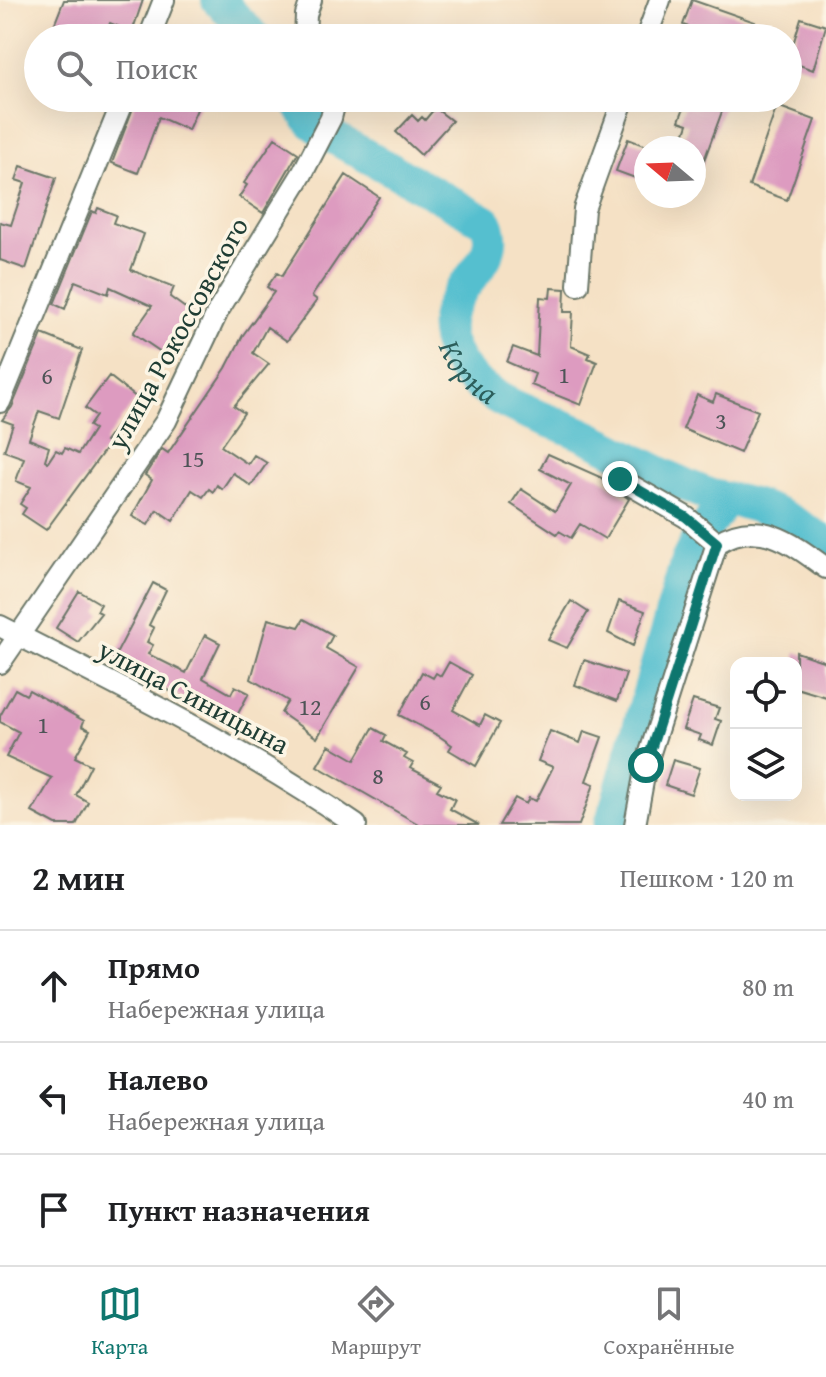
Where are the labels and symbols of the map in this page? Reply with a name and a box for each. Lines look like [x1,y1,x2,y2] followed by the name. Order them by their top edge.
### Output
[634,136,706,208] north arrow
[95,209,258,458] street label: улица Рокоссовского
[428,333,507,415] water label: Корна
[558,357,570,392] house number: 1
[41,358,53,393] house number: 6
[715,403,727,438] house number: 3
[181,441,205,476] house number: 15
[602,461,638,497] route end
[90,628,298,764] street label: улица Синицына
[419,684,431,719] house number: 6
[298,689,322,724] house number: 12
[37,707,49,742] house number: 1
[628,747,664,783] route start
[372,758,384,793] house number: 8

